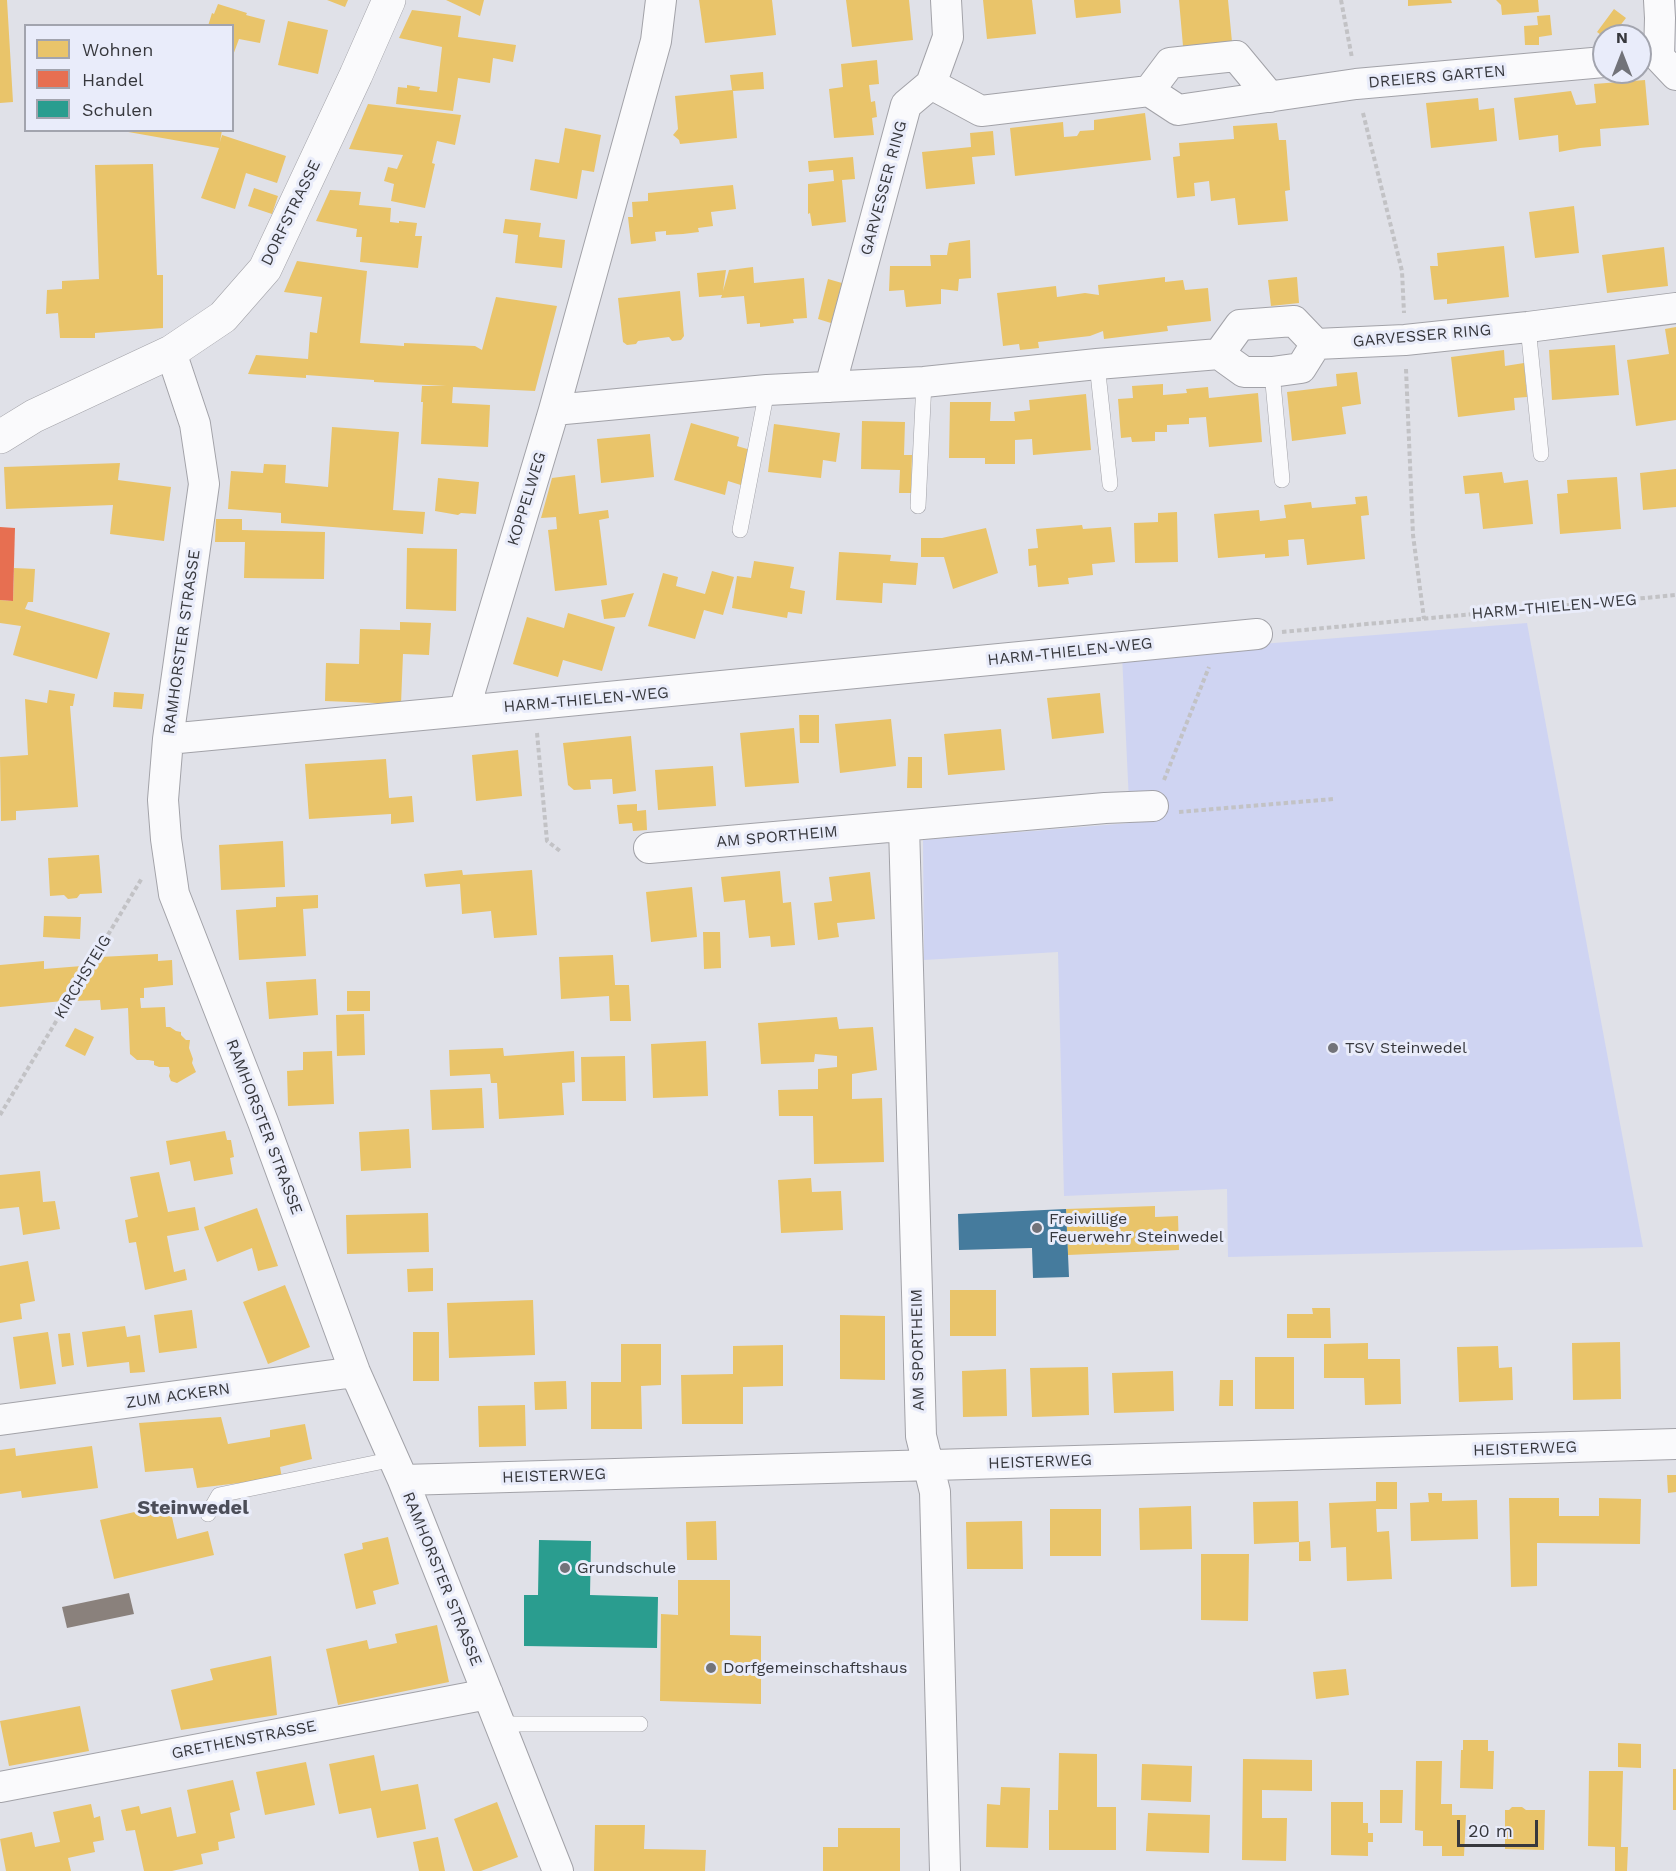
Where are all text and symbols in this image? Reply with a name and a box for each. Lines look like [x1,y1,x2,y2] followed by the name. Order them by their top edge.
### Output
[24,24,234,132] legend
[1592,24,1652,84] north arrow
[1616,28,1628,47] text: N
[82,39,153,60] text: Wohnen
[1368,61,1506,93] street label: DREIERS GARTEN
[82,69,144,90] text: Handel
[82,99,153,120] text: Schulen
[857,119,911,257] street label: GARVESSER RING
[257,157,325,269] street label: DORFSTRASSE
[1352,320,1492,352] street label: GARVESSER RING
[504,450,550,548] street label: KOPPELWEG
[160,548,204,736] street label: RAMHORSTER STRASSE
[1471,590,1637,624] street label: HARM-THIELEN-WEG
[987,634,1153,670] street label: HARM-THIELEN-WEG
[503,683,669,717] street label: HARM-THIELEN-WEG
[715,822,839,852] street label: AM SPORTHEIM
[50,932,116,1022] street label: KIRCHSTEIG
[222,1037,306,1217] street label: RAMHORSTER STRASSE
[1345,1038,1467,1058] place label: TSV Steinwedel
[1326,1041,1340,1055] marker: TSV Steinwedel
[1049,1209,1224,1247] place label: Freiwillige Feuerwehr Steinwedel
[1030,1221,1044,1235] marker: Freiwillige Feuerwehr Steinwedel
[907,1289,929,1411] street label: AM SPORTHEIM
[125,1379,231,1413] street label: ZUM ACKERN
[1473,1438,1577,1460] street label: HEISTERWEG
[988,1451,1092,1473] street label: HEISTERWEG
[502,1465,606,1487] street label: HEISTERWEG
[398,1489,486,1669] street label: RAMHORSTER STRASSE
[137,1496,249,1520] district label: Steinwedel
[577,1558,676,1578] place label: Grundschule
[558,1561,572,1575] marker: Grundschule
[723,1658,907,1678] place label: Dorfgemeinschaftshaus
[704,1661,718,1675] marker: Dorfgemeinschaftshaus
[170,1717,318,1763] street label: GRETHENSTRASSE
[1460,1808,1541,1846] scale bar
[1468,1820,1513,1841] text: 20 m

